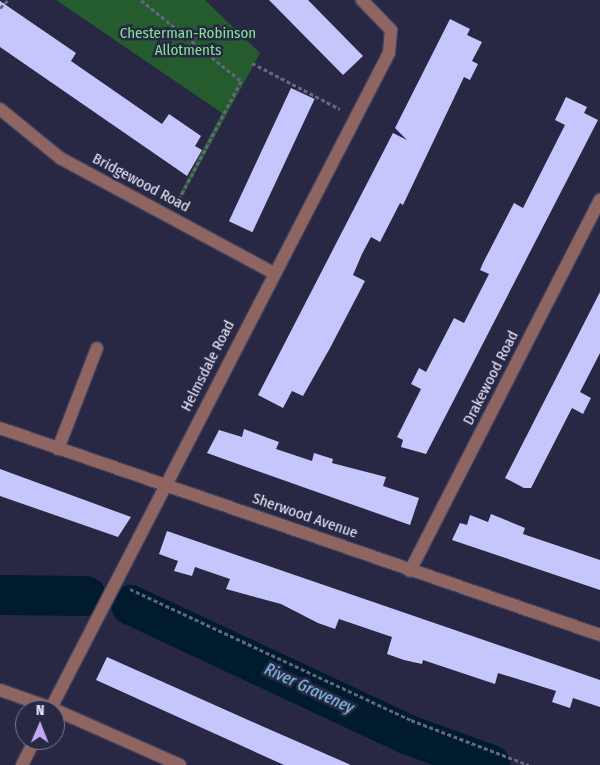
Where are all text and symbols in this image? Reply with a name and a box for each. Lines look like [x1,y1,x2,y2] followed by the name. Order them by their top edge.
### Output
[120,24,256,59] park label: Chesterman-Robinson Allotments
[89,150,193,216] street label: Bridgewood Road
[177,318,239,414] street label: Helmsdale Road
[460,328,522,428] street label: Drakewood Road
[250,490,360,542] street label: Sherwood Avenue
[261,660,357,718] water label: River Graveney
[15,700,65,750] north arrow
[36,702,45,719] text: N

